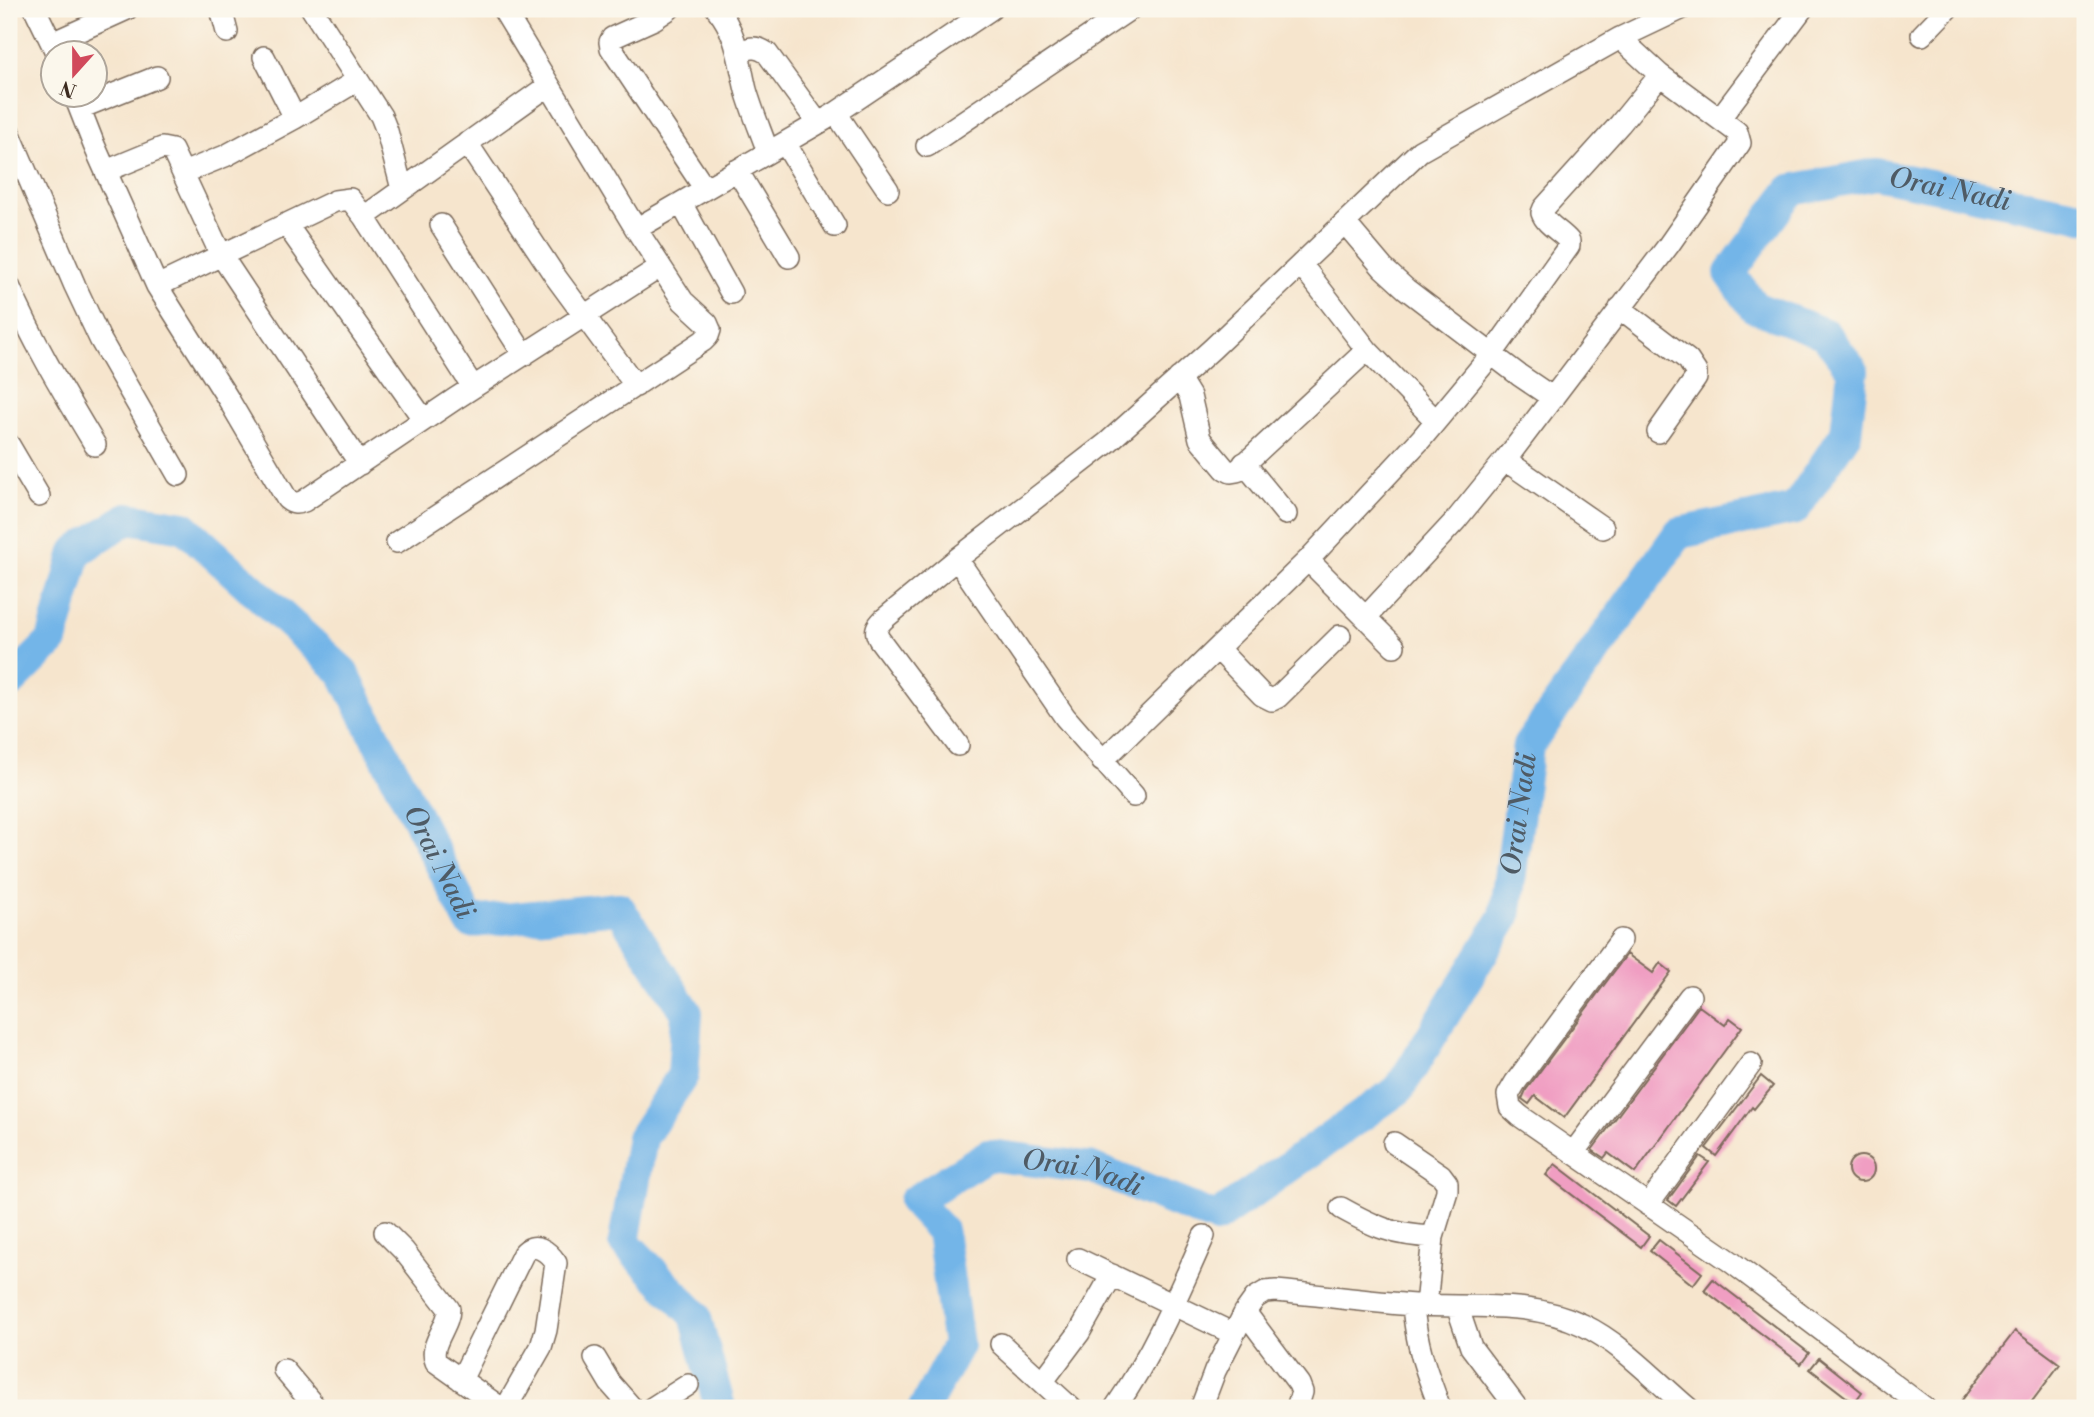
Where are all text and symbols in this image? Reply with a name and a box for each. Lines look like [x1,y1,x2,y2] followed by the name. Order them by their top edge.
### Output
[38,38,108,108] north arrow
[57,75,80,103] text: N
[1886,160,2014,219] water label: Orai Nadi
[1493,750,1544,878] water label: Orai Nadi
[396,799,483,925] water label: Orai Nadi
[1020,1142,1148,1204] water label: Orai Nadi

